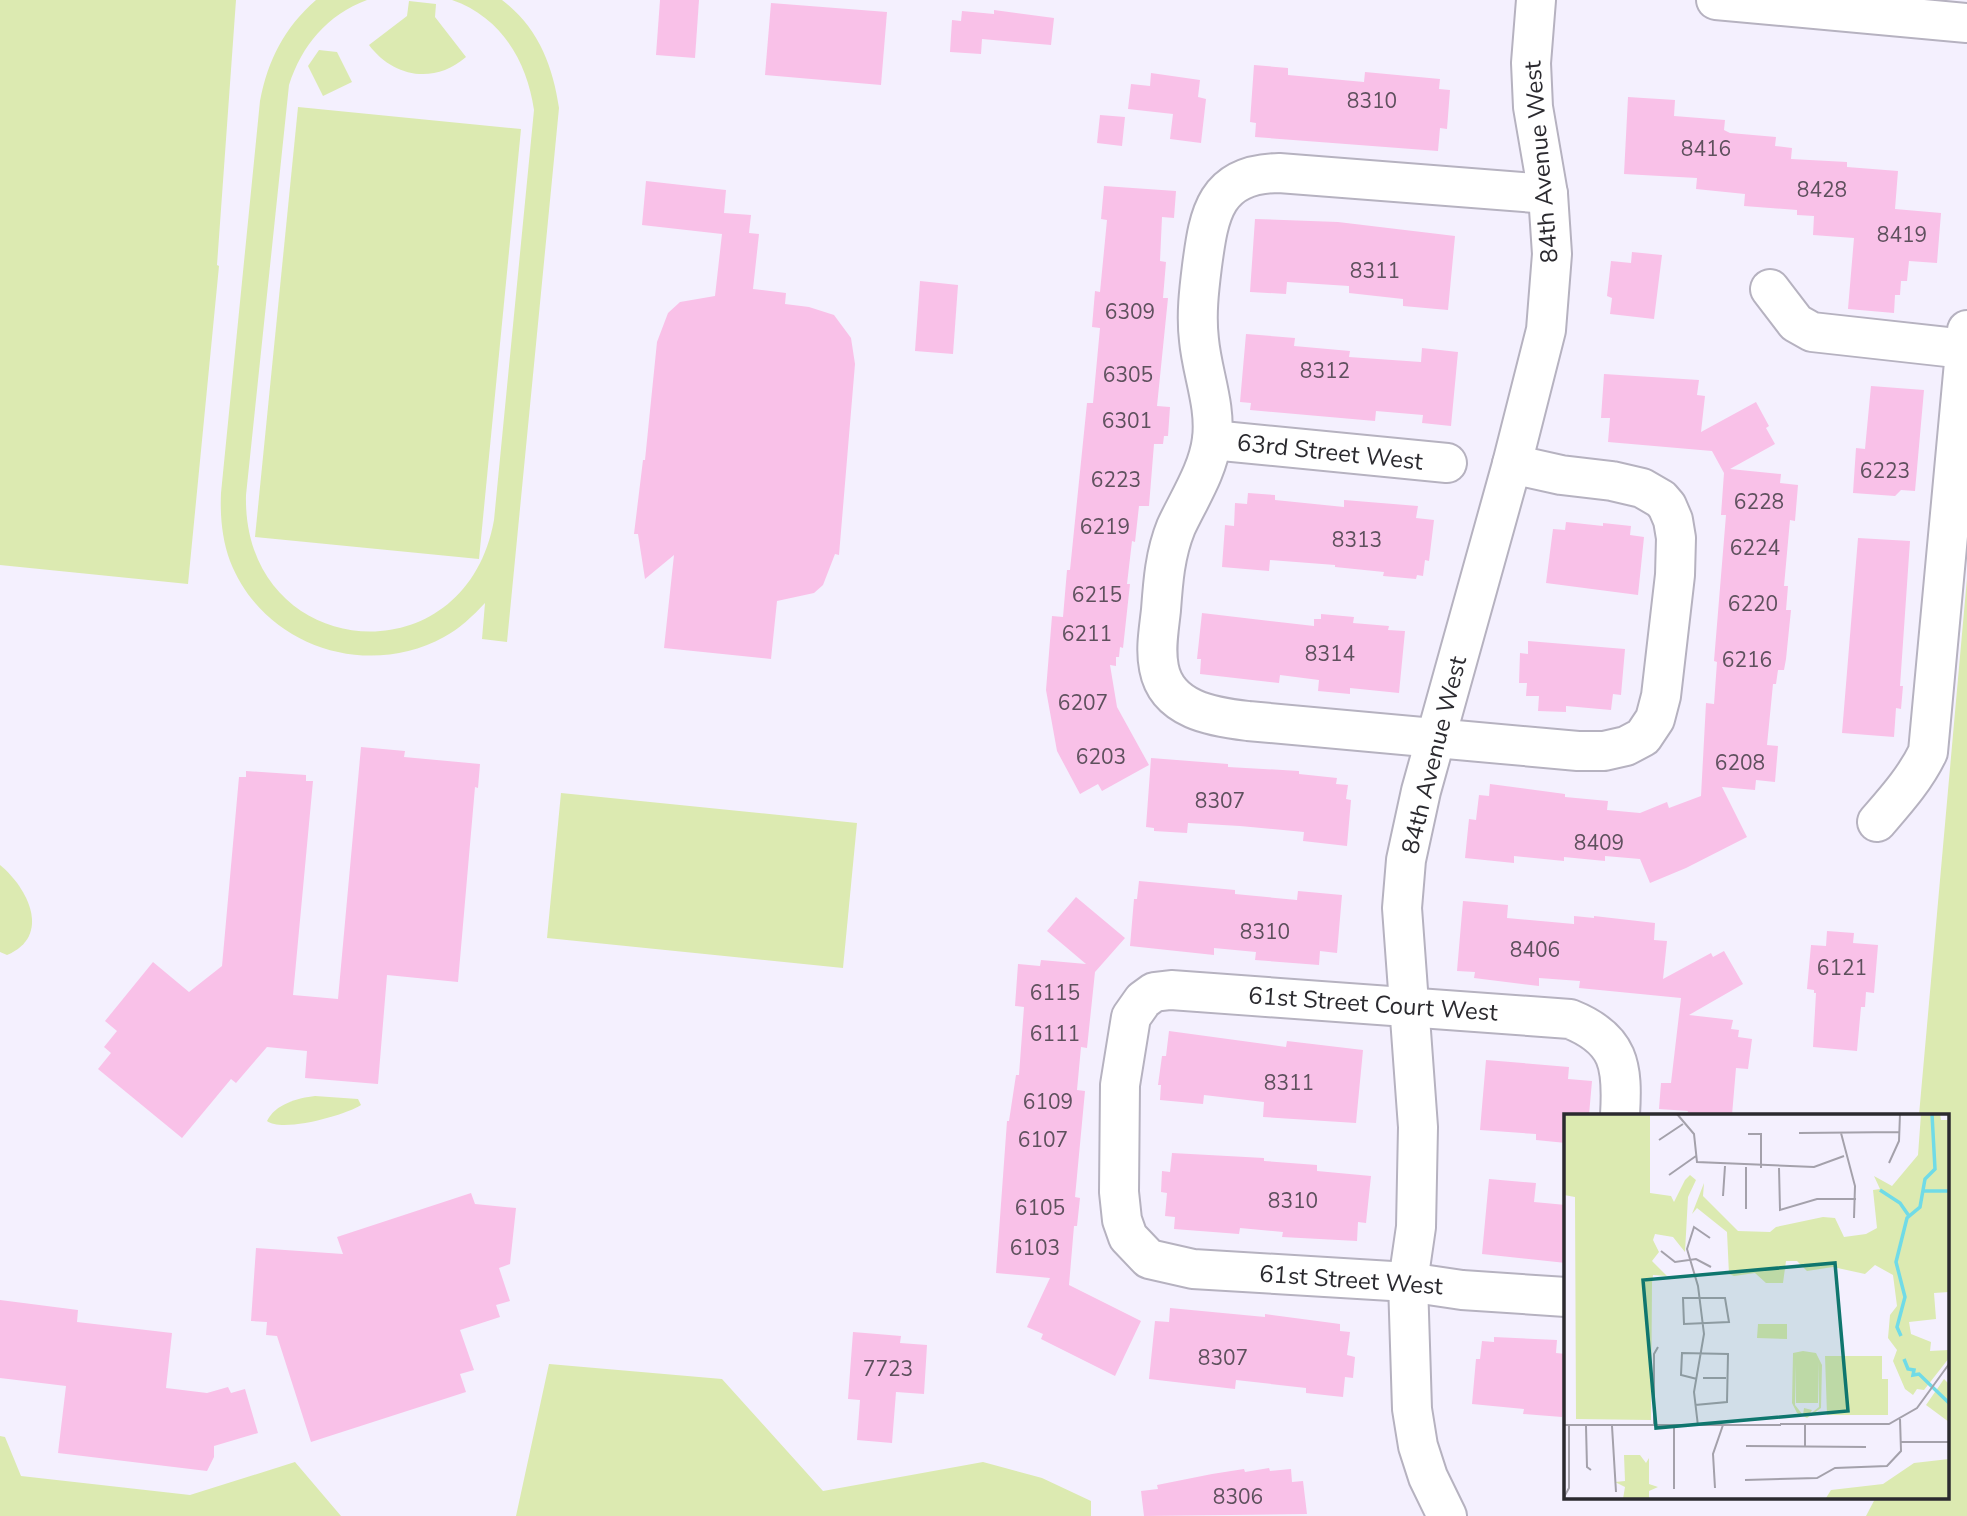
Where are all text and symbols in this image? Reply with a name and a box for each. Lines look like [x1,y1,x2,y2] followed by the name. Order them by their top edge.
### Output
[1516,59,1566,264] street label: 84th Avenue West
[1347,87,1397,115] house number: 8310
[1681,135,1731,163] house number: 8416
[1797,176,1847,204] house number: 8428
[1877,221,1927,249] house number: 8419
[1350,257,1400,285] house number: 8311
[1105,298,1155,326] house number: 6309
[1300,357,1350,385] house number: 8312
[1103,361,1153,389] house number: 6305
[1102,407,1152,435] house number: 6301
[1236,426,1425,478] street label: 63rd Street West
[1860,457,1910,485] house number: 6223
[1091,466,1141,494] house number: 6223
[1734,488,1784,516] house number: 6228
[1080,513,1130,541] house number: 6219
[1332,526,1382,554] house number: 8313
[1730,534,1780,562] house number: 6224
[1072,581,1122,609] house number: 6215
[1728,590,1778,618] house number: 6220
[1062,620,1112,648] house number: 6211
[1305,640,1355,668] house number: 8314
[1722,646,1772,674] house number: 6216
[1394,652,1474,857] street label: 84th Avenue West
[1058,689,1108,717] house number: 6207
[1076,743,1126,771] house number: 6203
[1715,749,1765,777] house number: 6208
[1195,787,1245,815] house number: 8307
[1574,829,1624,857] house number: 8409
[1240,918,1290,946] house number: 8310
[1510,936,1560,964] house number: 8406
[1817,954,1867,982] house number: 6121
[1030,979,1080,1007] house number: 6115
[1247,979,1499,1029] street label: 61st Street Court West
[1030,1020,1080,1048] house number: 6111
[1264,1069,1314,1097] house number: 8311
[1023,1088,1073,1116] house number: 6109
[1564,1114,1950,1498] inset map
[1018,1126,1068,1154] house number: 6107
[1268,1187,1318,1215] house number: 8310
[1015,1194,1065,1222] house number: 6105
[1010,1234,1060,1262] house number: 6103
[1258,1258,1445,1302] street label: 61st Street West
[1198,1344,1248,1372] house number: 8307
[863,1355,913,1383] house number: 7723
[1213,1483,1263,1511] house number: 8306

